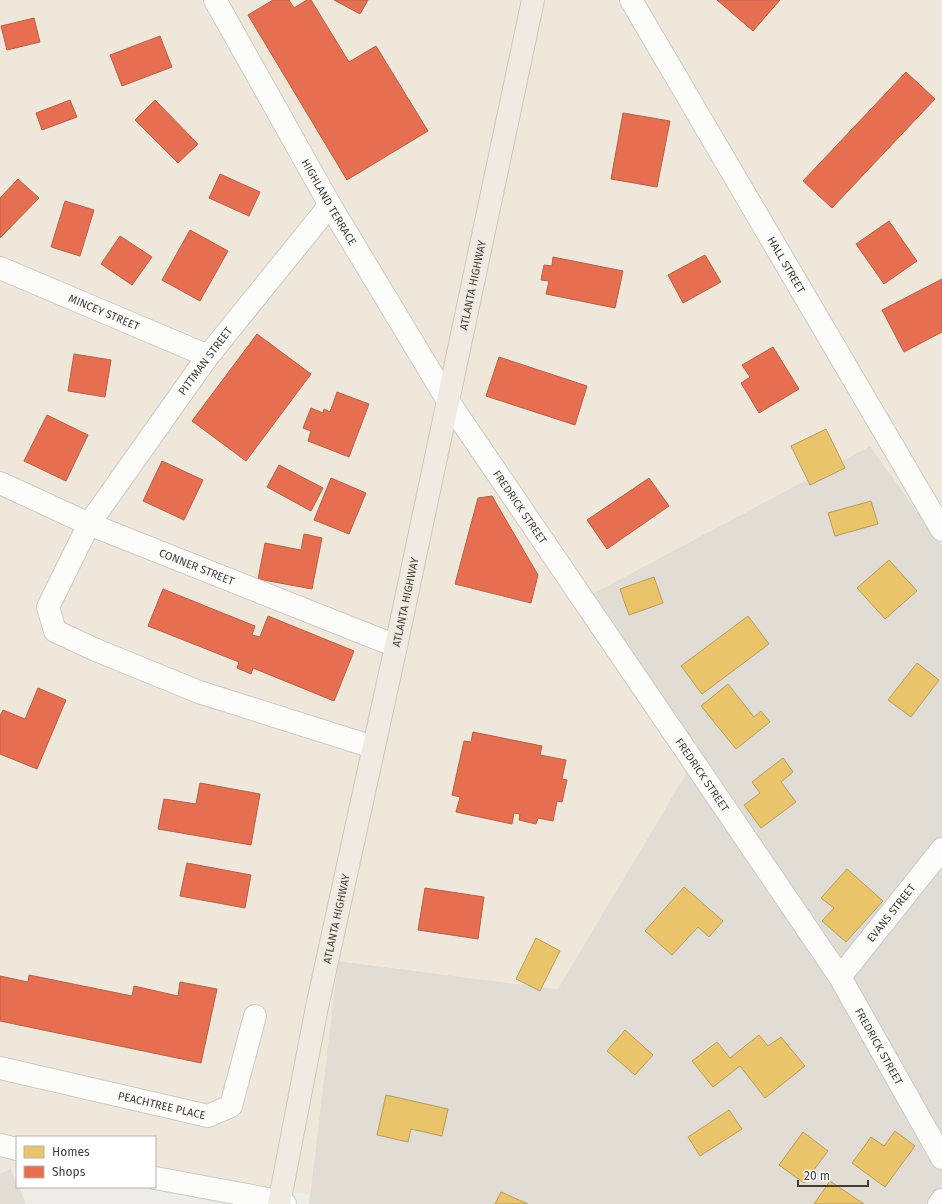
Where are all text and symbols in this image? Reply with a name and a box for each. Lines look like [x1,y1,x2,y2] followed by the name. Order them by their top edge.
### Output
[299,157,359,248] street label: HIGHLAND TERRACE
[764,234,808,296] street label: HALL STREET
[457,239,489,331] street label: ATLANTA HIGHWAY
[66,292,142,333] street label: MINCEY STREET
[176,325,235,398] street label: PITTMAN STREET
[490,468,549,547] street label: FREDRICK STREET
[157,547,236,588] street label: CONNER STREET
[390,556,422,648] street label: ATLANTA HIGHWAY
[672,736,732,815] street label: FREDRICK STREET
[321,873,353,965] street label: ATLANTA HIGHWAY
[865,881,919,945] street label: EVANS STREET
[852,1006,906,1087] street label: FREDRICK STREET
[117,1089,207,1122] street label: PEACHTREE PLACE
[16,1136,156,1188] legend
[52,1145,90,1159] text: Homes
[798,1162,868,1188] scale bar
[52,1165,86,1179] text: Shops
[804,1169,830,1183] text: 20 m

